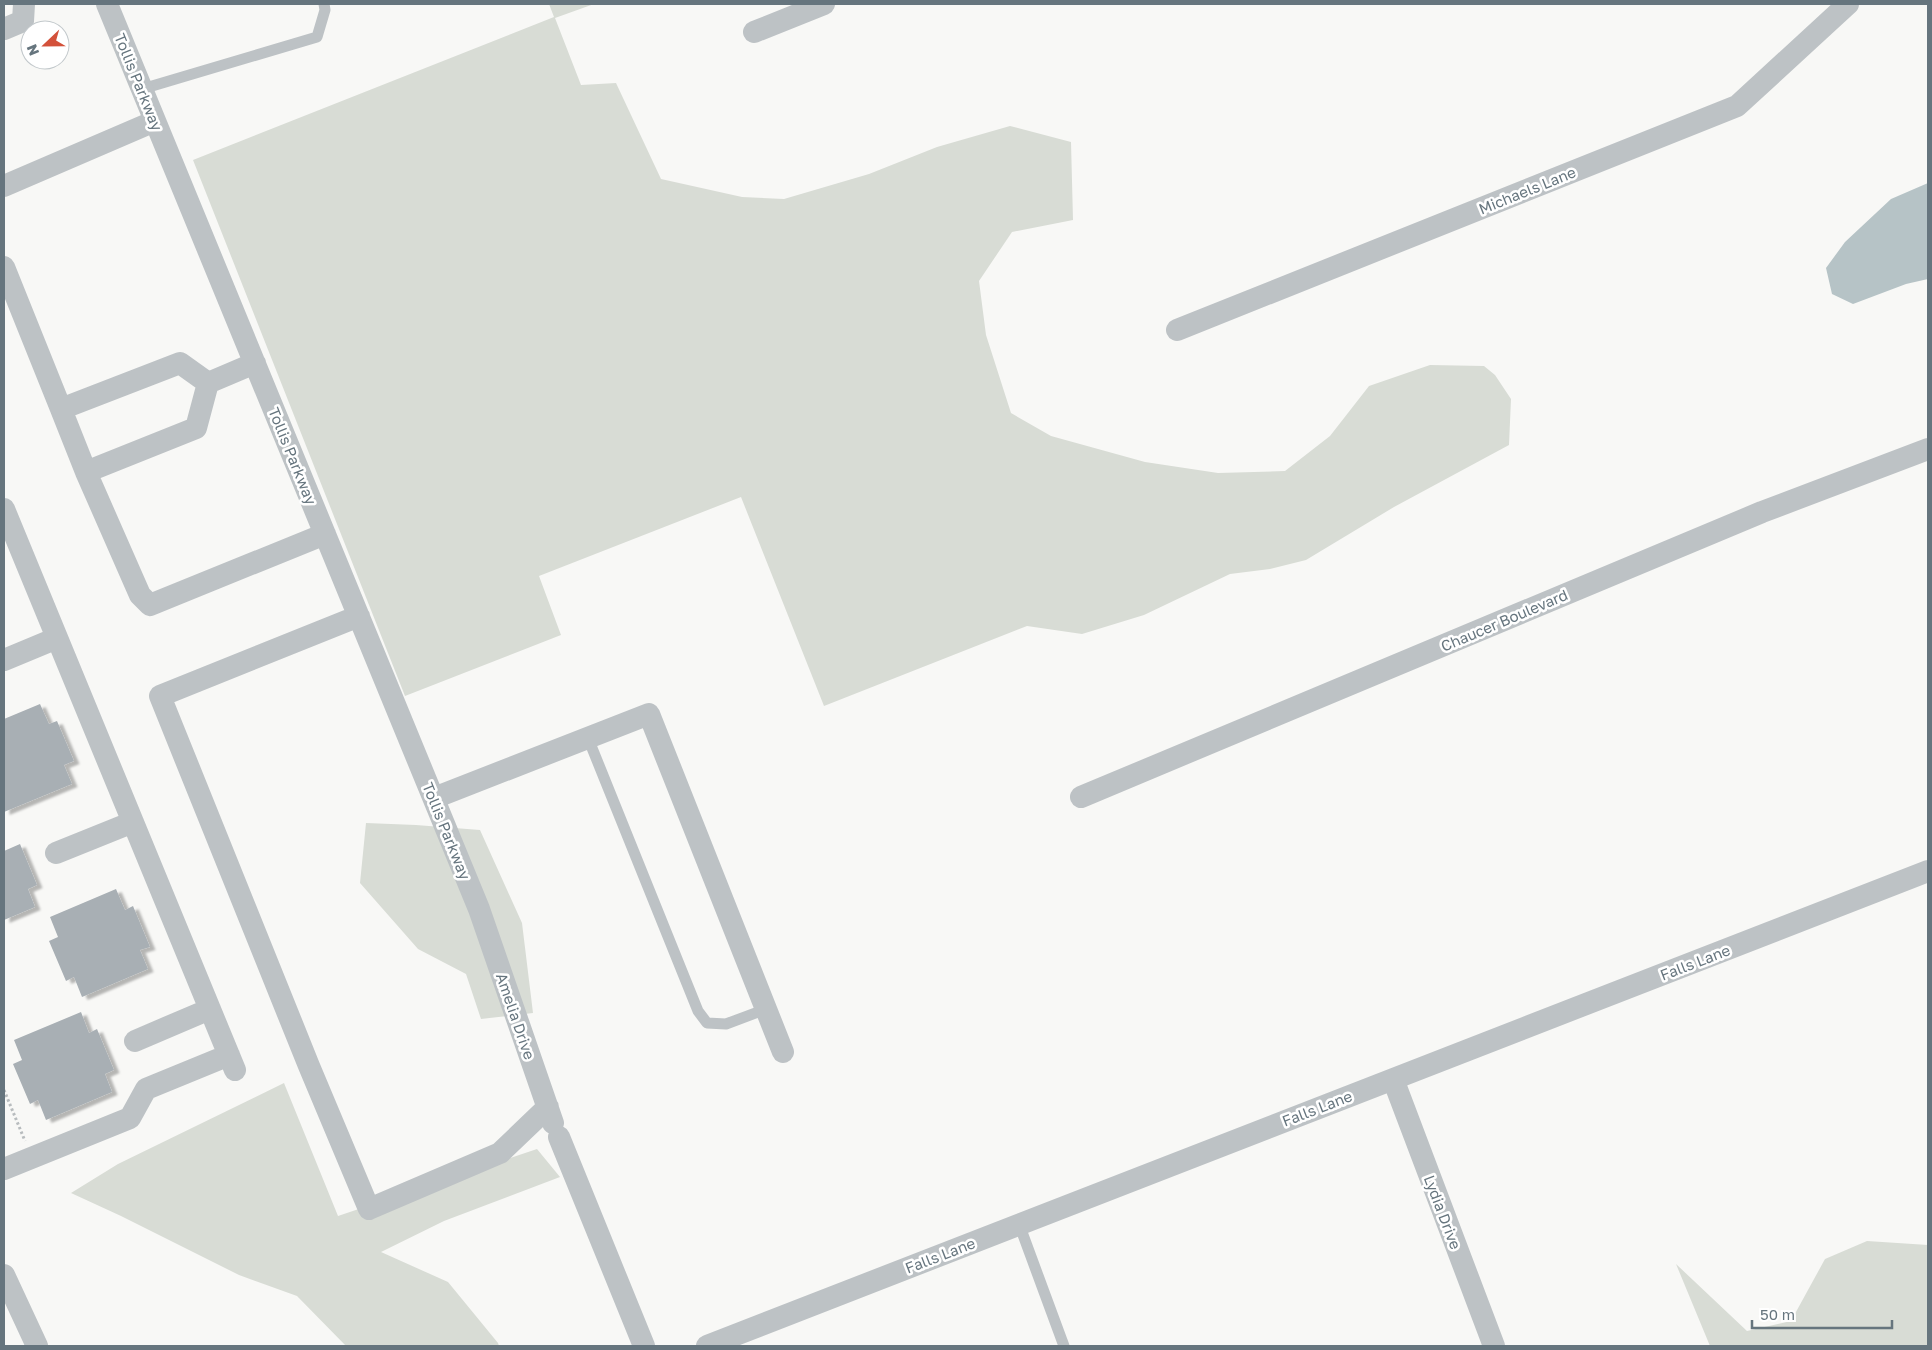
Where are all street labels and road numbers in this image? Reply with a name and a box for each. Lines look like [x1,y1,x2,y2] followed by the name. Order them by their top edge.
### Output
[111,31,167,134] street label: Tollis Parkway
[1476,162,1578,218] street label: Michaels Lane
[265,405,321,508] street label: Tollis Parkway
[1438,585,1570,655] street label: Chaucer Boulevard
[419,780,475,883] street label: Tollis Parkway
[1657,940,1733,984] street label: Falls Lane
[493,970,539,1062] street label: Amelia Drive
[1279,1086,1355,1130] street label: Falls Lane
[1421,1172,1466,1252] street label: Lydia Drive
[902,1233,978,1277] street label: Falls Lane

